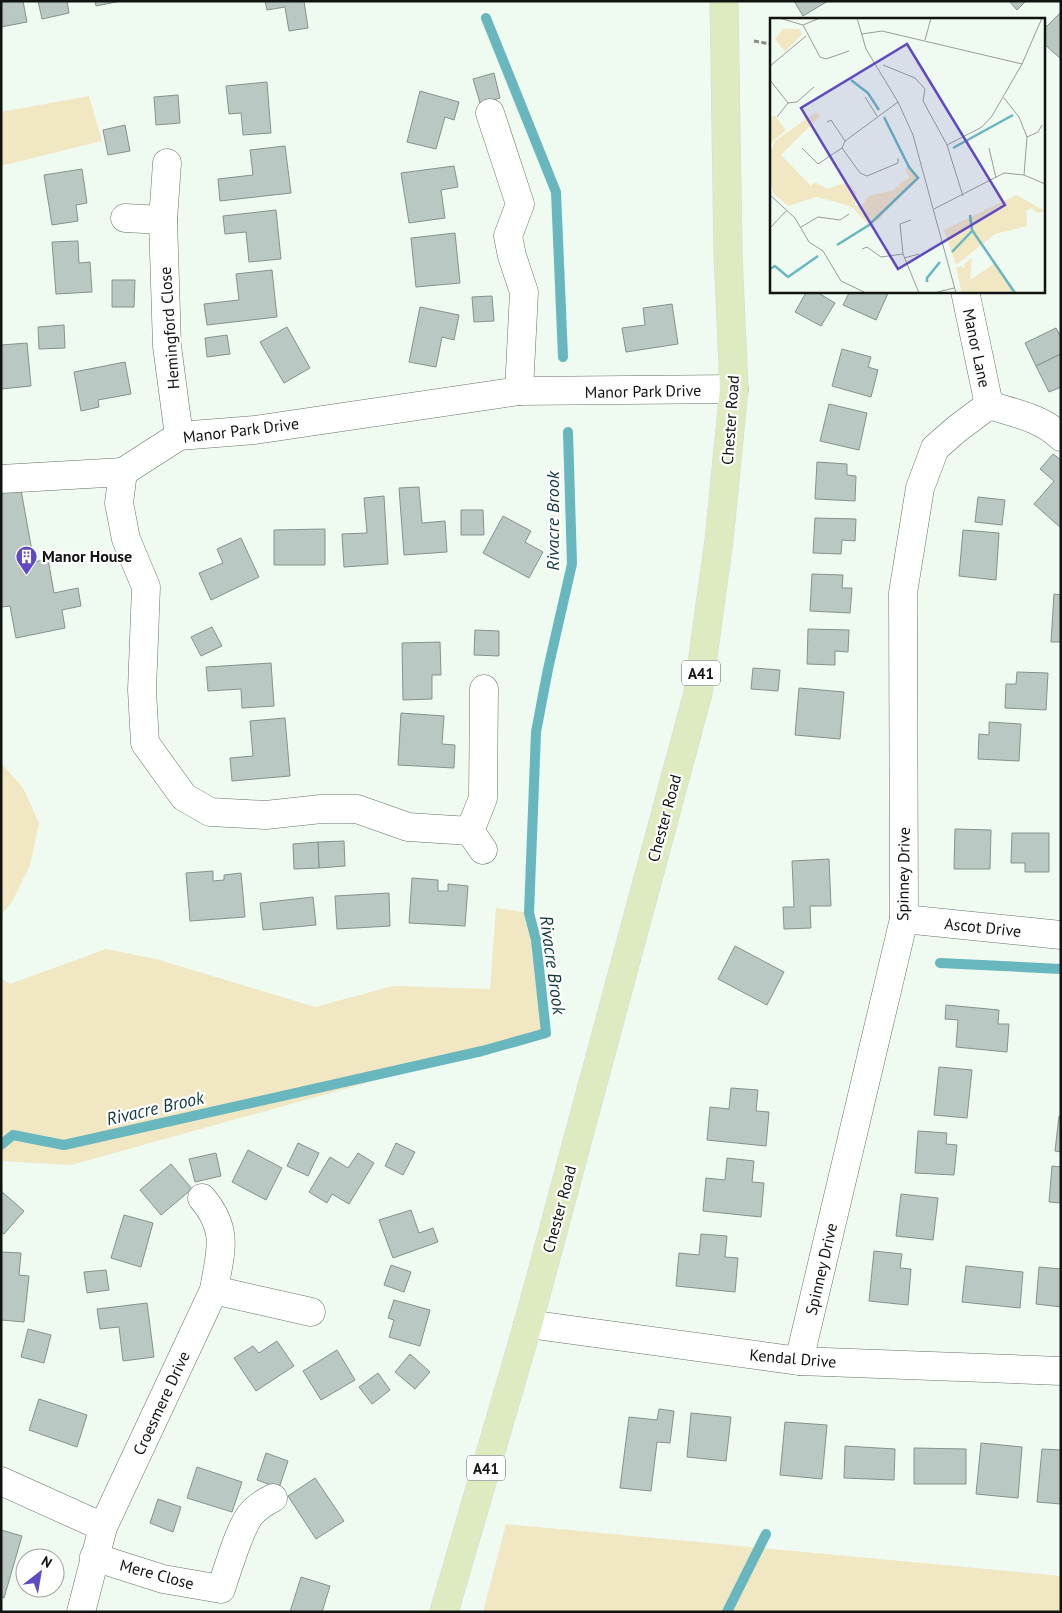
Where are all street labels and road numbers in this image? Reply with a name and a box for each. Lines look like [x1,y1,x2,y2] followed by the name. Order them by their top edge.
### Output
[155,266,183,390] street label: Hemingford Close
[959,307,995,389] street label: Manor Lane
[717,375,743,465] street label: Chester Road
[584,380,702,402] street label: Manor Park Drive
[182,413,300,447] street label: Manor Park Drive
[682,660,720,686] road number: A41
[643,772,685,864] street label: Chester Road
[892,827,914,921] street label: Spinney Drive
[944,913,1022,941] street label: Ascot Drive
[538,1163,580,1255] street label: Chester Road
[801,1221,841,1317] street label: Spinney Drive
[749,1344,837,1372] street label: Kendal Drive
[128,1348,194,1458] street label: Croesmere Drive
[467,1456,505,1480] road number: A41
[118,1555,196,1593] street label: Mere Close

